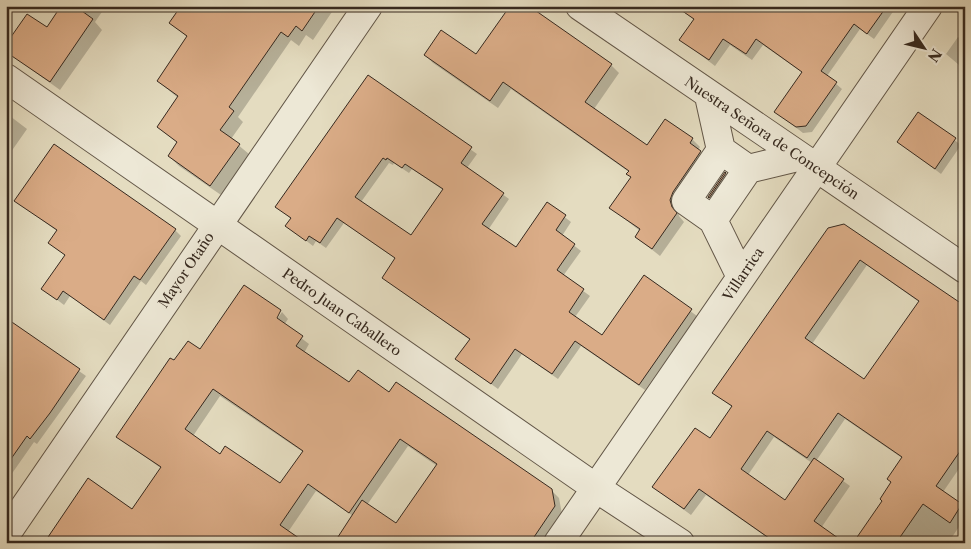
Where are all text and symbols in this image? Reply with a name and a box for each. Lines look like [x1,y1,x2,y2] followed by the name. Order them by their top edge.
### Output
[898,22,948,72] north arrow
[924,45,946,66] text: N
[681,73,863,203] street label: Nuestra Señora de Concepción
[154,229,218,311] street label: Mayor Otaño
[718,243,768,305] street label: Villarrica
[279,264,405,360] street label: Pedro Juan Caballero

